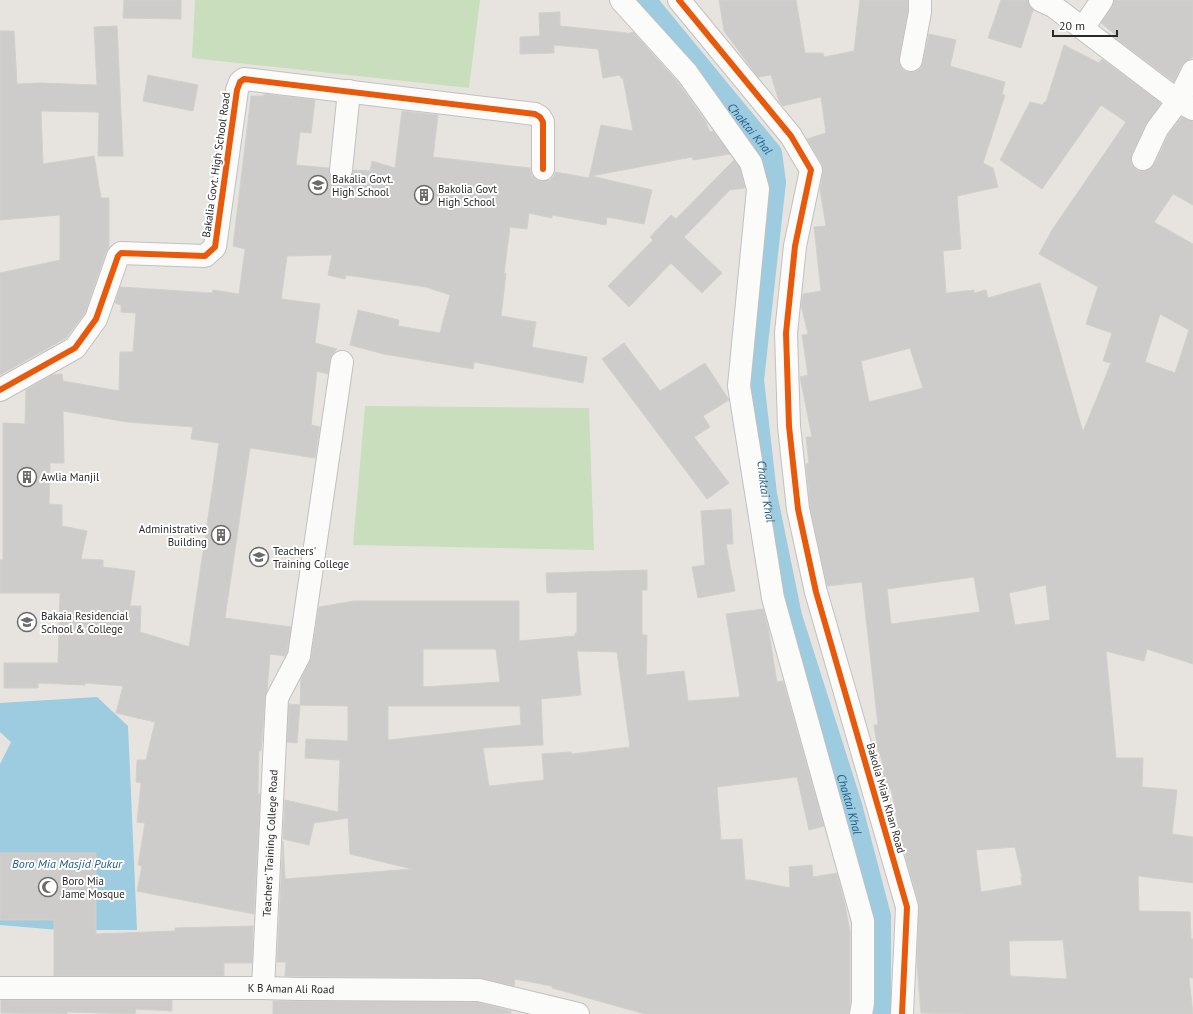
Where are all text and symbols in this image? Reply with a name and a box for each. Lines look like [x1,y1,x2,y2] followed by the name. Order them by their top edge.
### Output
[1053,12,1117,38] scale bar
[1059,18,1085,33] text: 20 m
[199,91,233,239] street label: Bakalia Govt. High School Road
[725,99,777,158] water label: Chaktai Khal
[332,172,393,199] place label: Bakalia Govt. High School
[307,174,329,196] school or university icon: Bakalia Govt. High School
[438,182,497,209] place label: Bakolia Govt High School
[413,184,435,206] building icon: Bakolia Govt High School
[755,460,779,524] water label: Chaktai Khal
[16,466,38,488] building icon: Awlia Manjil
[41,470,100,484] place label: Awlia Manjil
[139,522,207,549] place label: Administrative Building
[210,524,232,546] building icon: Administrative Building
[273,544,350,571] place label: Teachers' Training College
[248,546,270,568] school or university icon: Teachers' Training College
[41,609,129,636] place label: Bakaia Residencial School & College
[16,611,38,633] school or university icon: Bakaia Residencial School & College
[864,741,908,855] street label: Bakolia Miah Khan Road
[259,769,281,917] street label: Teachers' Training College Road
[834,772,866,837] water label: Chaktai Khal
[12,856,123,871] water label: Boro Mia Masjid Pukur
[61,874,125,901] place label: Boro Mia Jame Mosque
[37,876,59,898] mosque icon: Boro Mia Jame Mosque
[248,981,334,996] street label: K B Aman Ali Road

